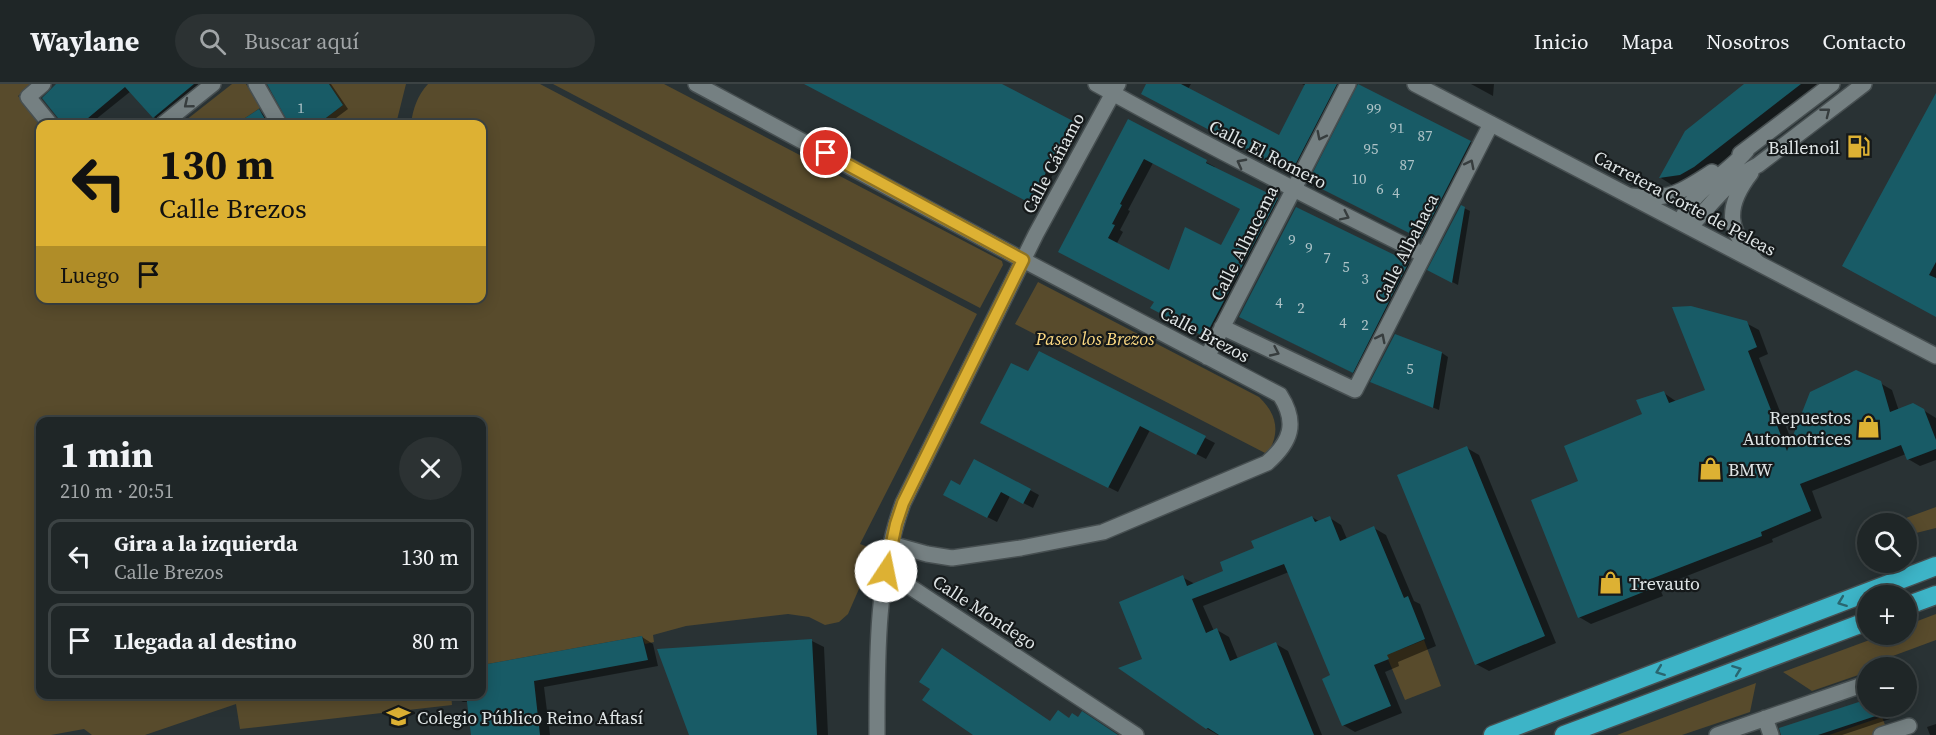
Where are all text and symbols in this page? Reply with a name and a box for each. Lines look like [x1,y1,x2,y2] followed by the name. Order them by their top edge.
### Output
[175,14,595,68] search box
[30,22,139,60] text: Waylane
[196,25,229,58] icon: search
[244,26,359,56] text: Buscar aquí
[1534,27,1588,56] text: Inicio
[1621,27,1673,56] text: Mapa
[1706,27,1789,56] text: Nosotros
[1822,27,1906,56] text: Contacto
[184,97,195,108] one-way arrow
[297,97,305,118] house number: 1
[1366,98,1382,119] house number: 99
[1016,108,1090,218] street label: Calle Cáñamo
[1819,109,1830,120] one-way arrow
[1205,114,1331,195] street label: Calle El Romero
[1389,117,1405,138] house number: 91
[1417,125,1433,146] house number: 87
[800,127,851,178] pin
[1317,130,1328,140] one-way arrow
[1845,134,1871,160] fuel station icon: Ballenoil
[159,135,274,193] text: 130 m
[1768,135,1840,160] place label: Ballenoil
[809,136,842,169] icon: arrive
[1363,138,1379,159] house number: 95
[60,144,138,222] icon: left
[1589,144,1781,262] street label: Carretera Corte de Peleas
[1399,154,1415,175] house number: 87
[1237,159,1248,170] one-way arrow
[1463,160,1475,171] one-way arrow
[1351,168,1367,189] house number: 10
[1376,178,1384,199] house number: 6
[1204,180,1284,305] street label: Calle Alhucema
[1392,182,1400,203] house number: 4
[1368,188,1445,307] street label: Calle Albahaca
[159,190,307,227] text: Calle Brezos
[1339,209,1350,220] one-way arrow
[1288,229,1296,250] house number: 9
[1305,237,1313,258] house number: 9
[1323,247,1331,268] house number: 7
[1342,256,1350,277] house number: 5
[132,258,165,291] icon: arrive
[60,260,120,290] text: Luego
[1361,268,1369,289] house number: 3
[1275,292,1283,313] house number: 4
[1297,297,1305,318] house number: 2
[1156,300,1254,368] street label: Calle Brezos
[1339,312,1347,333] house number: 4
[1361,314,1369,335] house number: 2
[1035,326,1155,351] park label: Paseo los Brezos
[1374,333,1386,344] one-way arrow
[1268,345,1279,357] one-way arrow
[1406,358,1414,379] house number: 5
[1743,405,1851,451] place label: Repuestos Automotrices
[1856,414,1882,440] shop icon: Repuestos Automotrices
[60,430,153,479] text: 1 min
[399,437,462,500] button: close
[1697,456,1723,482] shop icon: BMW
[1728,457,1773,482] place label: BMW
[60,477,174,505] text: 210 m · 20:51
[1857,513,1917,717] map controls
[1857,513,1917,573] button: search
[114,528,298,558] text: Gira a la izquierda
[854,539,918,603] position arrow
[63,540,96,573] icon: left
[401,542,459,572] text: 130 m
[114,558,223,586] text: Calle Brezos
[928,569,1042,655] street label: Calle Mondego
[1598,570,1624,596] shop icon: Trevauto
[1629,571,1700,596] place label: Trevauto
[1857,585,1917,645] button: +
[1837,595,1848,607] one-way arrow
[63,624,96,657] icon: arrive
[114,626,297,656] text: Llegada al destino
[412,626,459,656] text: 80 m
[1857,657,1917,717] button: −
[1655,664,1666,676] one-way arrow
[1731,665,1742,677] one-way arrow
[386,704,412,730] school or university icon: Colegio Público Reino Aftasí
[417,705,643,730] place label: Colegio Público Reino Aftasí

